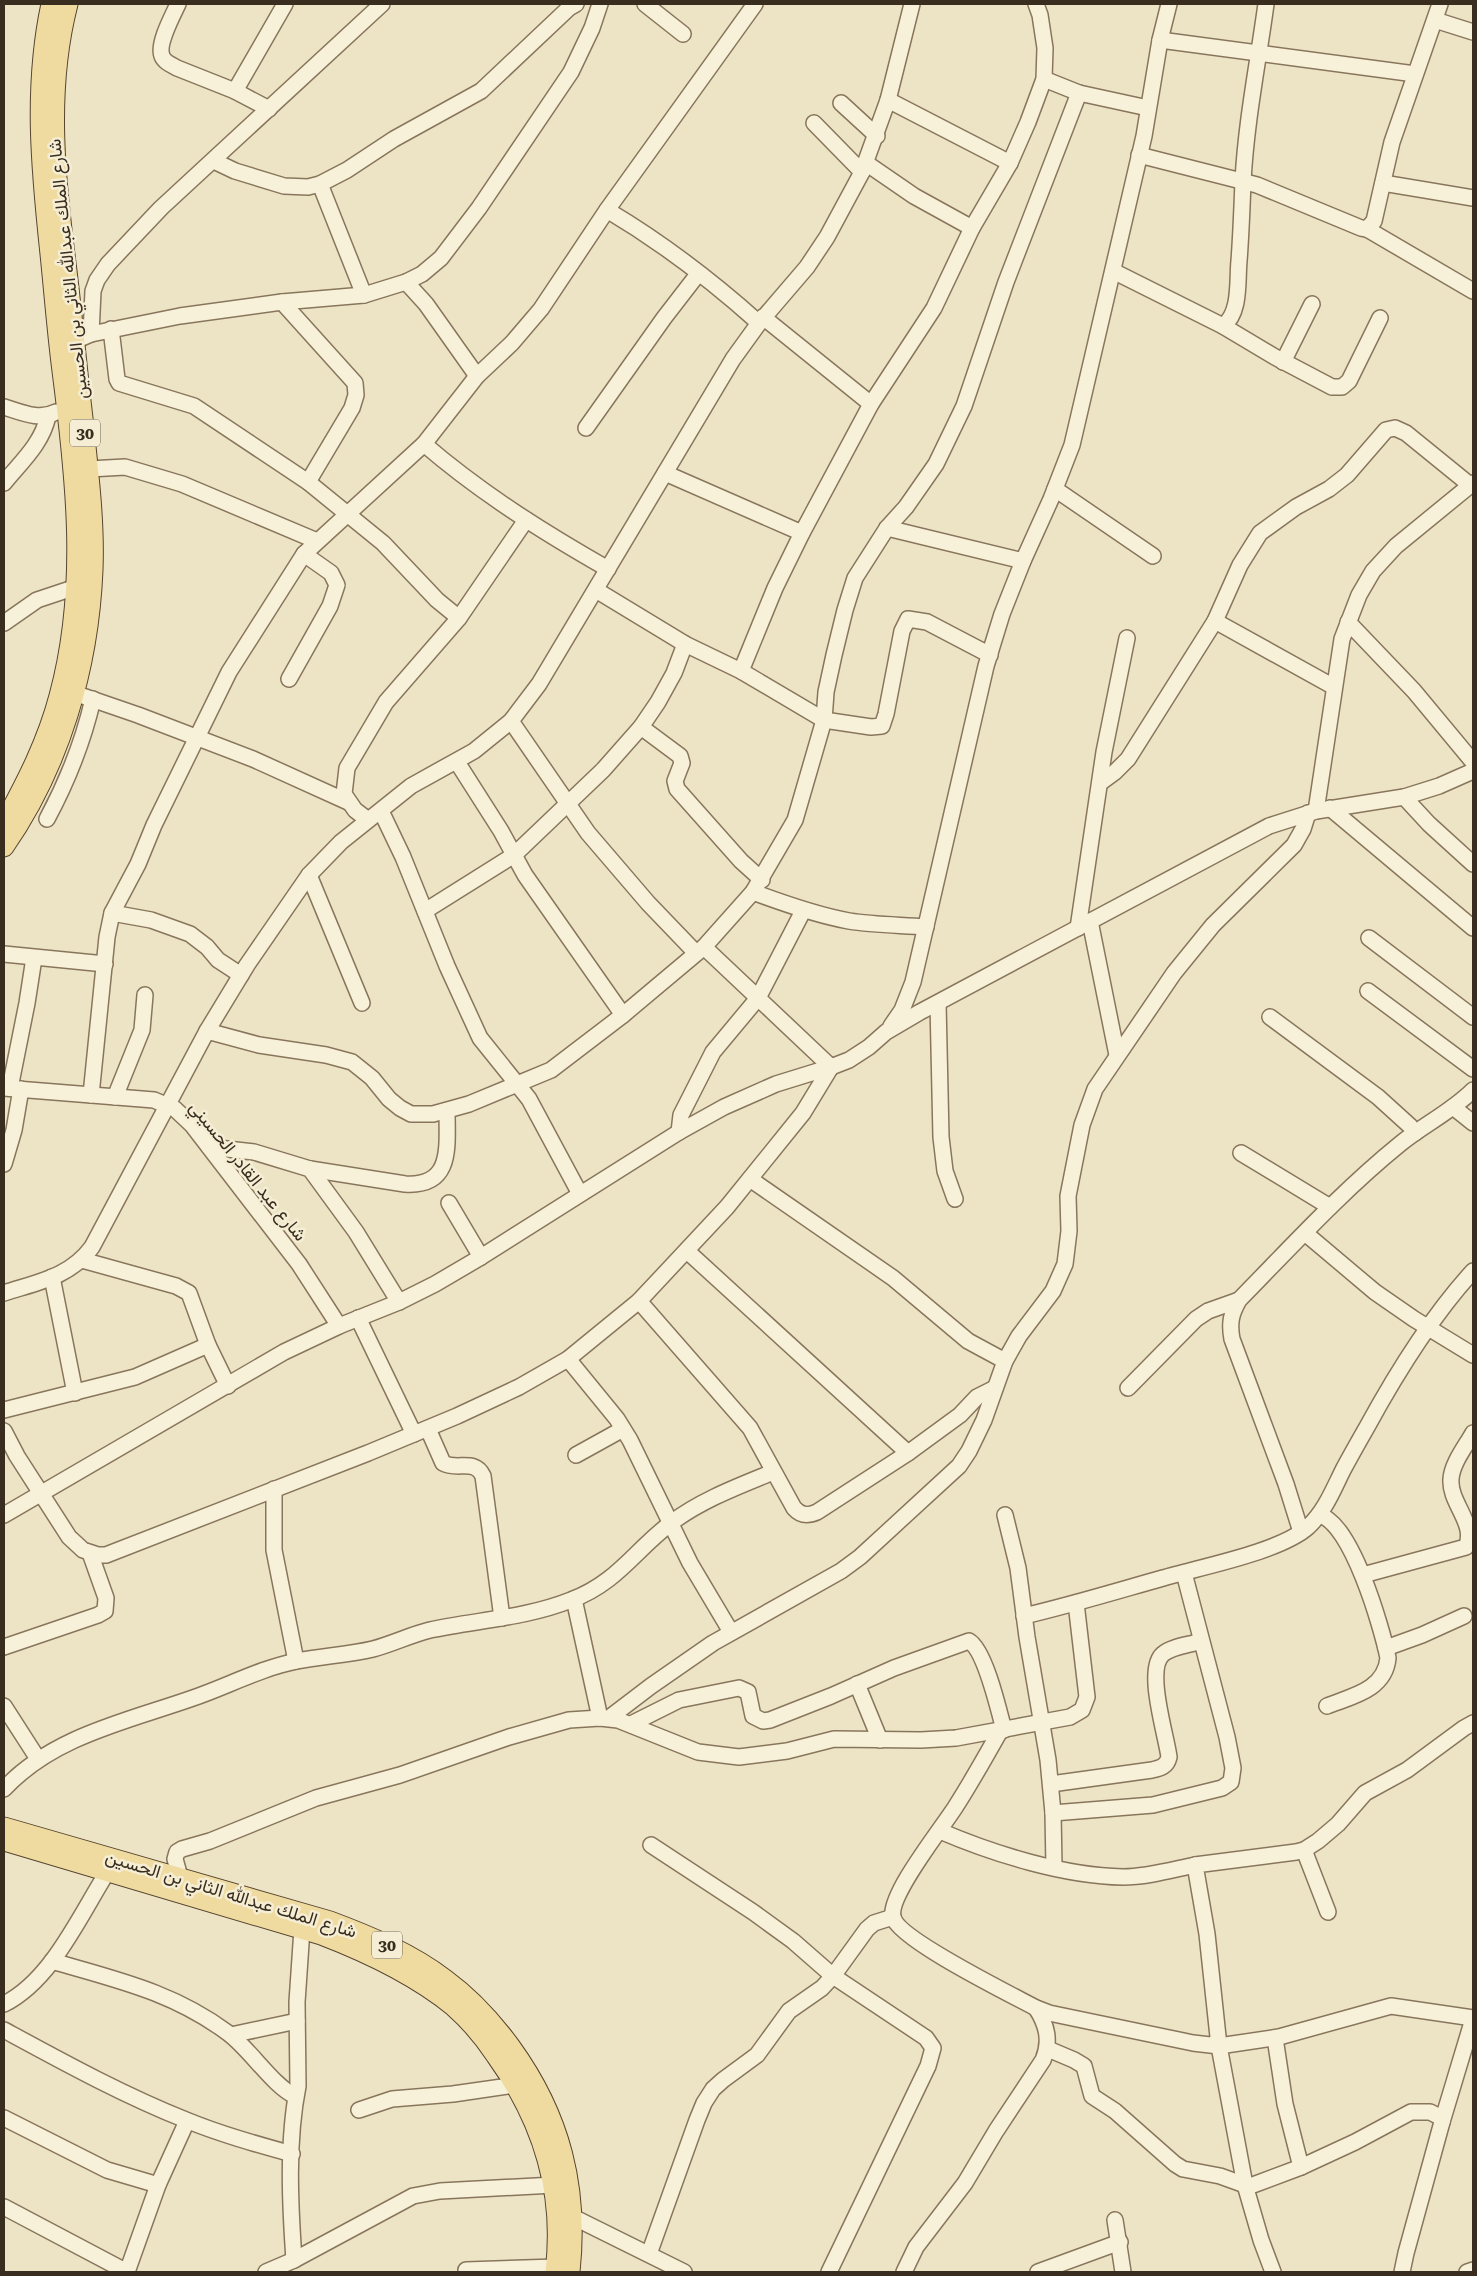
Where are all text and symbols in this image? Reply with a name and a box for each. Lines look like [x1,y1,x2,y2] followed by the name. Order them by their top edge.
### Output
[43,137,97,400] street label: شارع الملك عبدالله الثاني بن الحسين
[70,419,100,446] road number: 30
[182,1096,311,1248] street label: شارع عبد القادر الحسيني
[102,1845,359,1947] street label: شارع الملك عبدالله الثاني بن الحسين
[372,1932,402,1958] road number: 30

